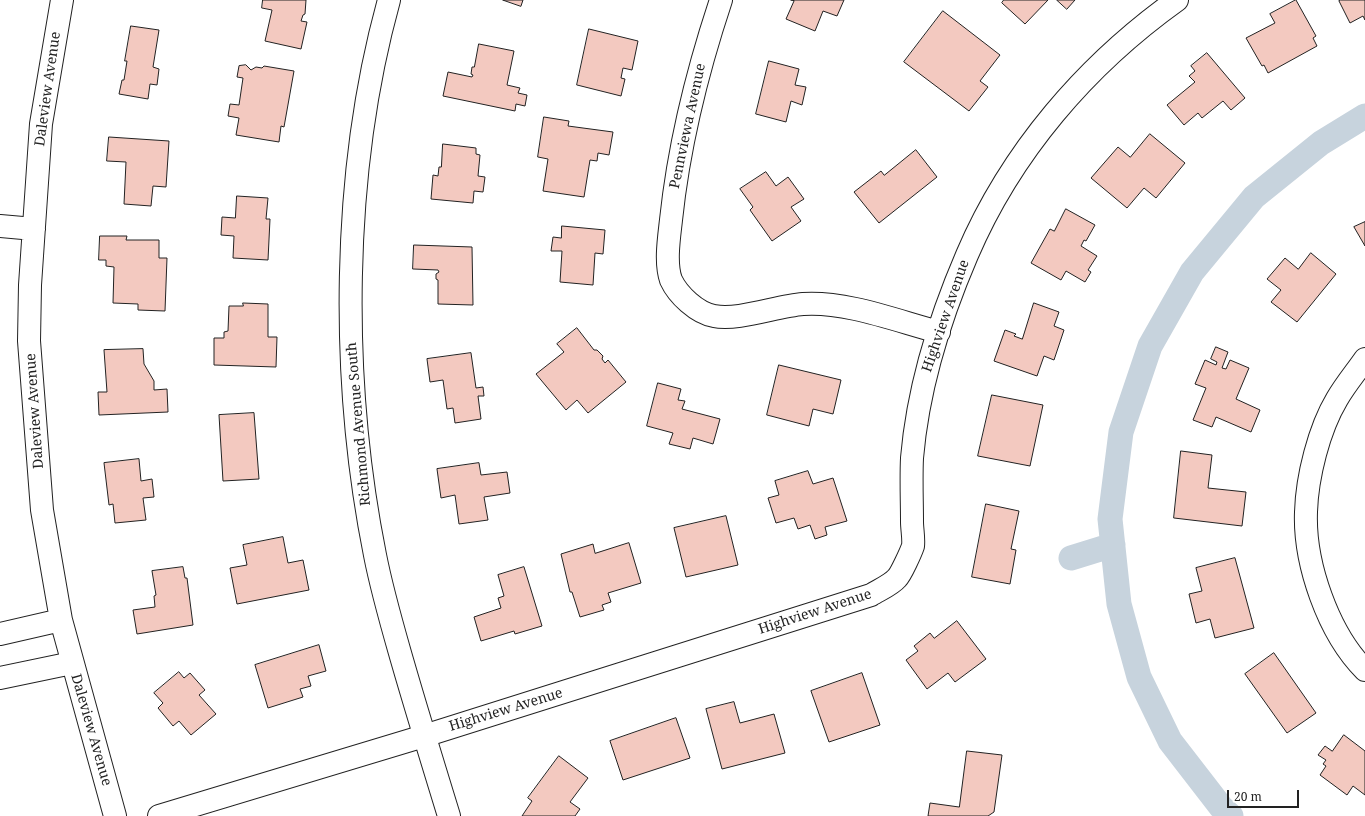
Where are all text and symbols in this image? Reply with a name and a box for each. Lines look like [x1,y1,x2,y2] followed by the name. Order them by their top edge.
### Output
[32,31,64,147] street label: Daleview Avenue
[667,62,709,190] street label: Pennviewa Avenue
[919,258,973,374] street label: Highview Avenue
[343,342,375,506] street label: Richmond Avenue South
[23,353,47,469] street label: Daleview Avenue
[756,586,874,638] street label: Highview Avenue
[67,672,115,788] street label: Daleview Avenue
[447,685,565,735] street label: Highview Avenue
[1229,782,1301,808] scale bar
[1234,788,1262,805] text: 20 m

